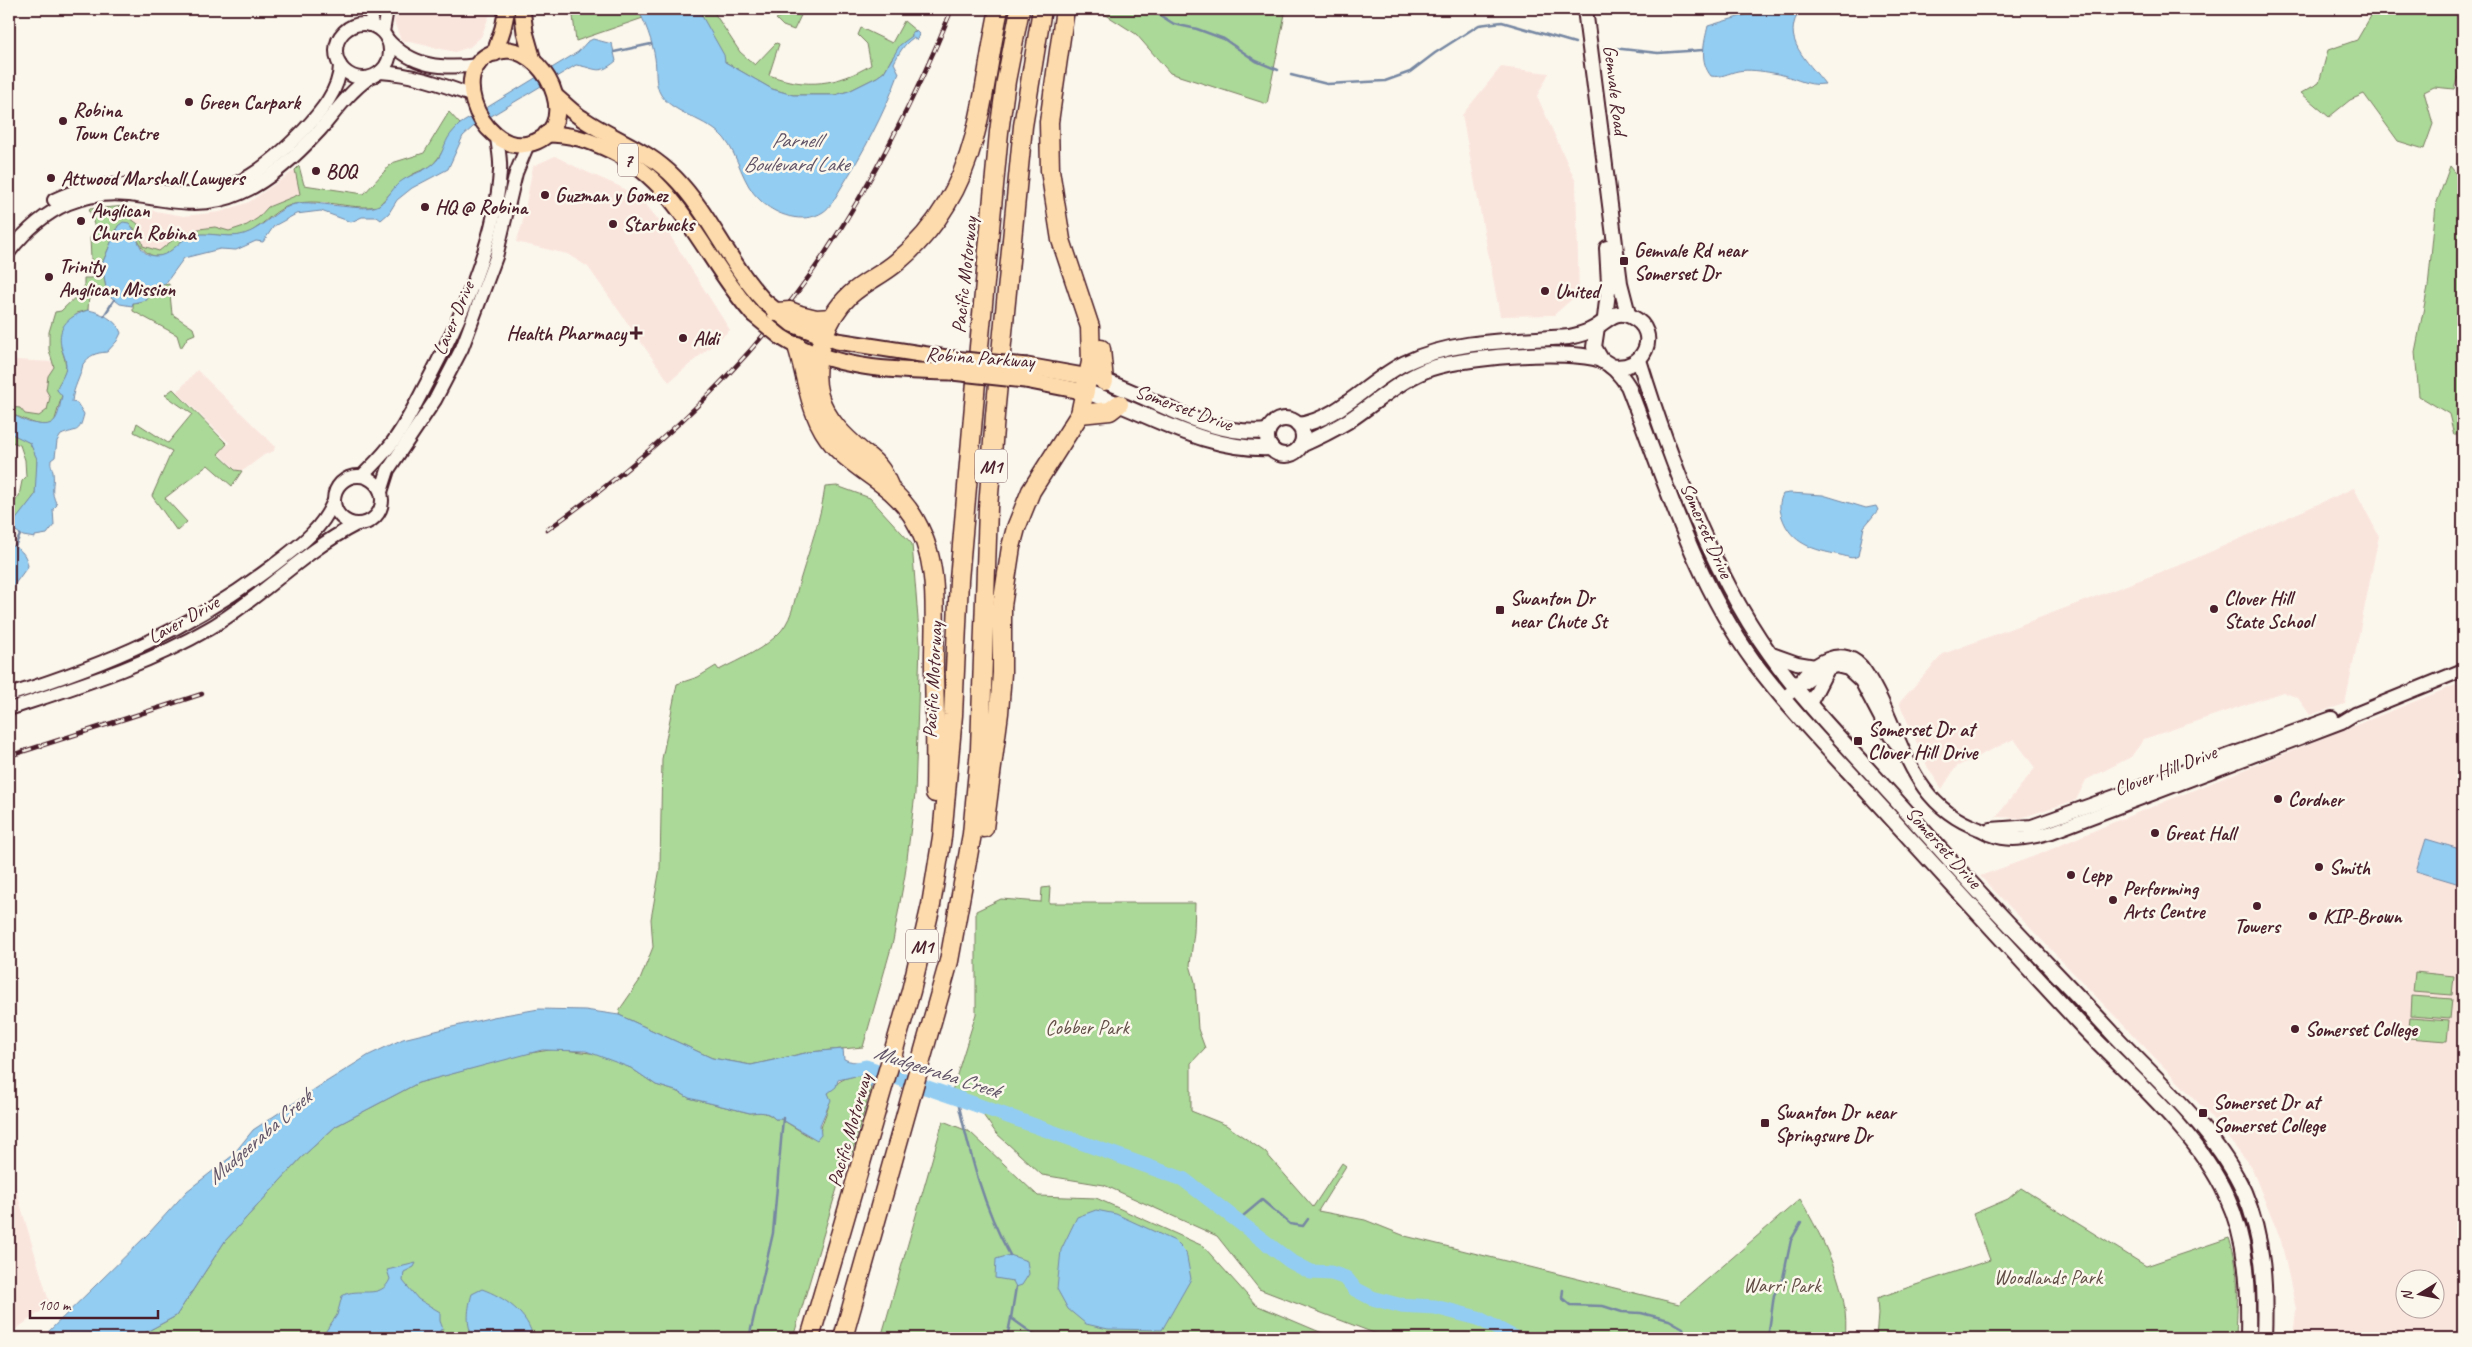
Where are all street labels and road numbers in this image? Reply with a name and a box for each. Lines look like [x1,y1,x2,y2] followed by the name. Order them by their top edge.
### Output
[1598,44,1634,140] street label: Gemvale Road
[618,144,638,176] road number: 7
[946,214,983,334] street label: Pacific Motorway
[427,276,481,359] street label: Laver Drive
[925,341,1037,374] street label: Robina Parkway
[1132,378,1237,437] street label: Somerset Drive
[975,450,1007,482] road number: M1
[1674,479,1739,583] street label: Somerset Drive
[143,589,225,649] street label: Laver Drive
[917,619,948,739] street label: Pacific Motorway
[2110,739,2221,801] street label: Clover Hill Drive
[1900,801,1988,895] street label: Somerset Drive
[906,929,938,962] road number: M1
[821,1069,878,1190] street label: Pacific Motorway

